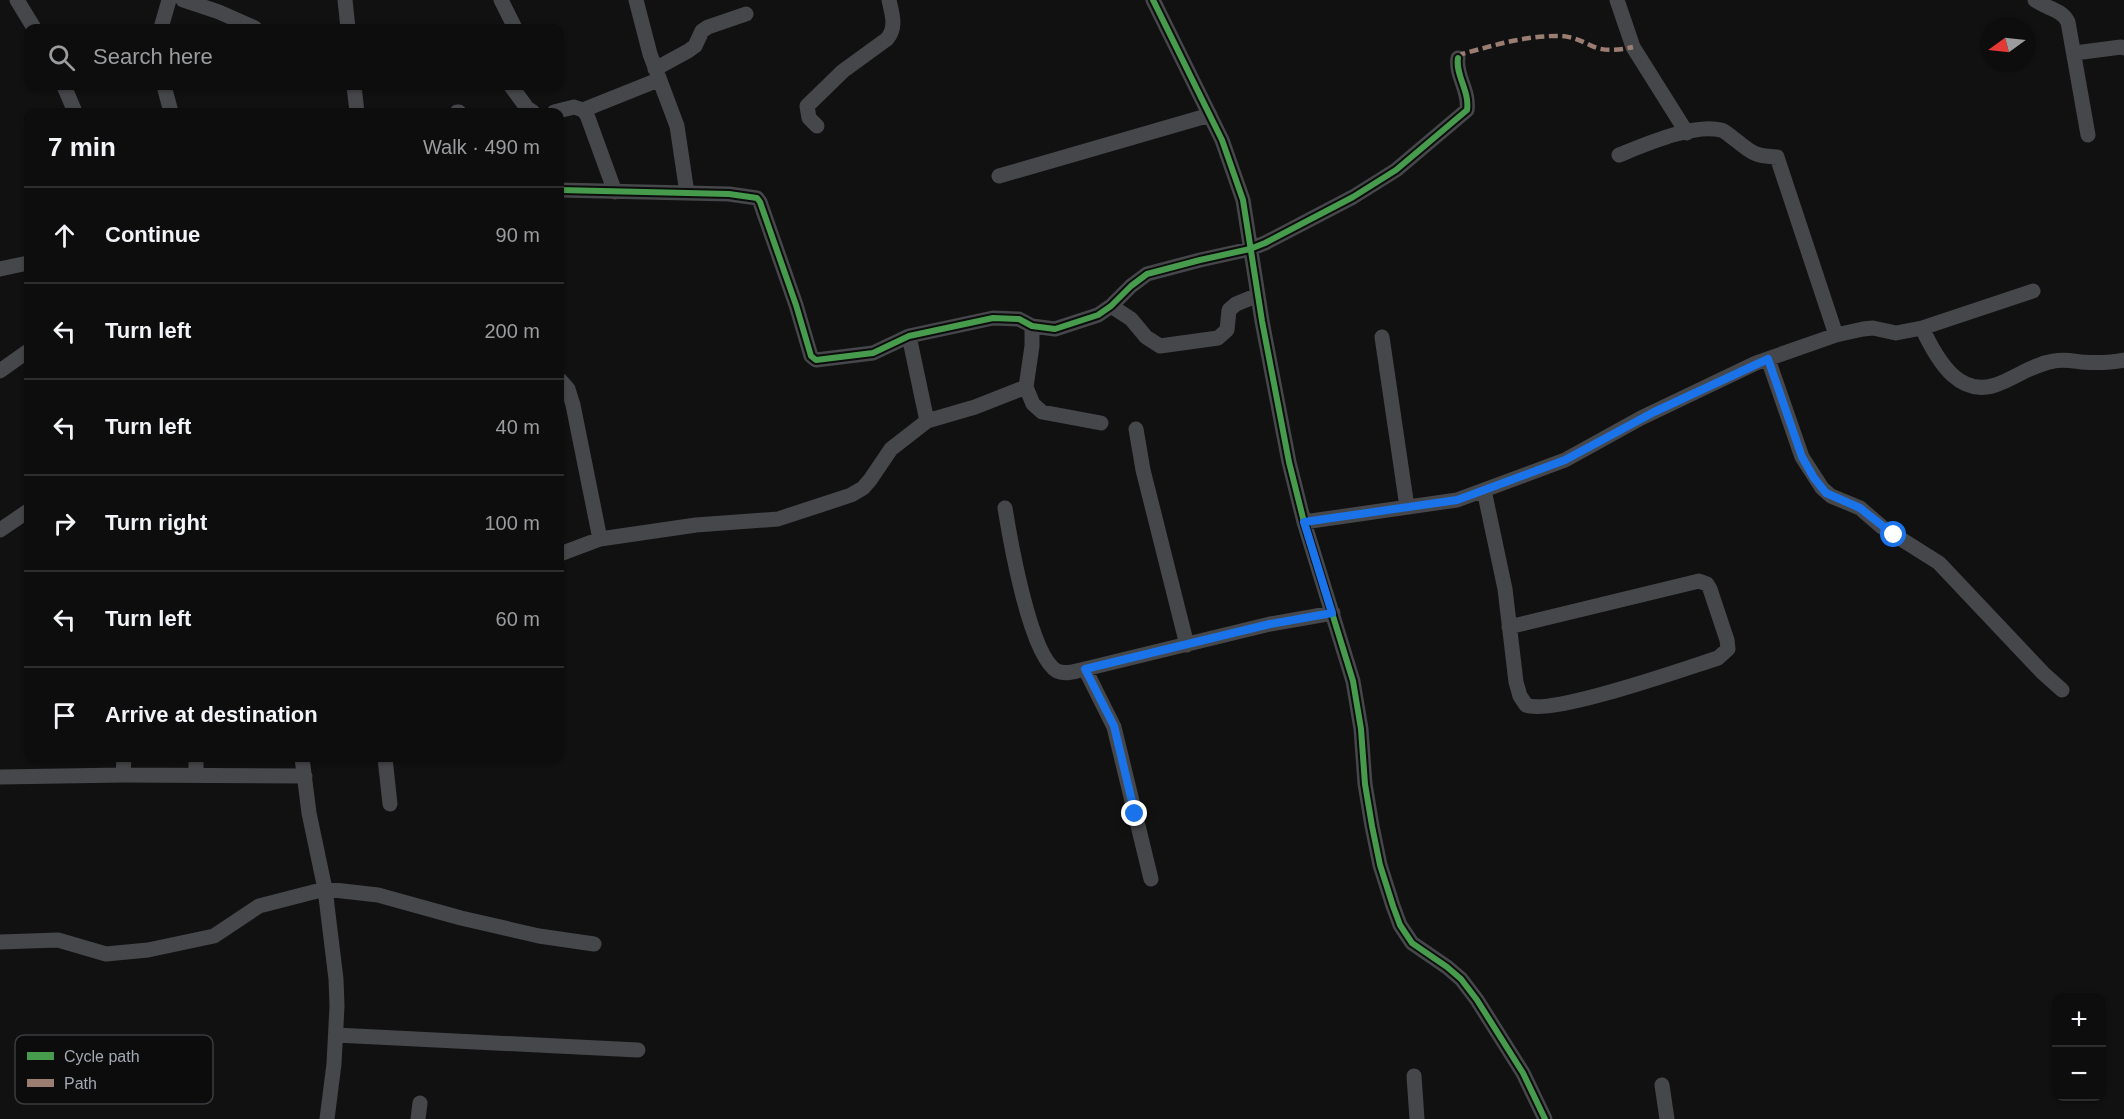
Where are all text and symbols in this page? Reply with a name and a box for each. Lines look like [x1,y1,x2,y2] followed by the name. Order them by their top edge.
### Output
[1980,18,2034,72] north arrow
[24,24,564,90] search box
[45,41,78,74] icon: search
[93,44,213,69] text: Search here
[48,132,116,162] text: 7 min
[423,136,540,158] text: Walk · 490 m
[48,219,81,252] icon: ahead
[105,222,200,247] text: Continue
[496,224,540,246] text: 90 m
[48,315,81,348] icon: left
[105,318,191,343] text: Turn left
[484,320,540,342] text: 200 m
[48,411,81,444] icon: left
[105,414,191,439] text: Turn left
[496,416,540,438] text: 40 m
[48,507,81,540] icon: right
[105,510,207,535] text: Turn right
[484,512,540,534] text: 100 m
[1880,521,1906,547] route start
[48,603,81,636] icon: left
[105,606,191,631] text: Turn left
[496,608,540,630] text: 60 m
[48,699,81,732] icon: arrive
[105,702,318,727] text: Arrive at destination
[1121,800,1147,826] route end
[2052,993,2106,1101] map controls
[2052,993,2106,1047] button: +
[15,1035,213,1104] legend
[2052,1047,2106,1101] button: −
[64,1048,140,1065] text: Cycle path
[64,1075,97,1092] text: Path

